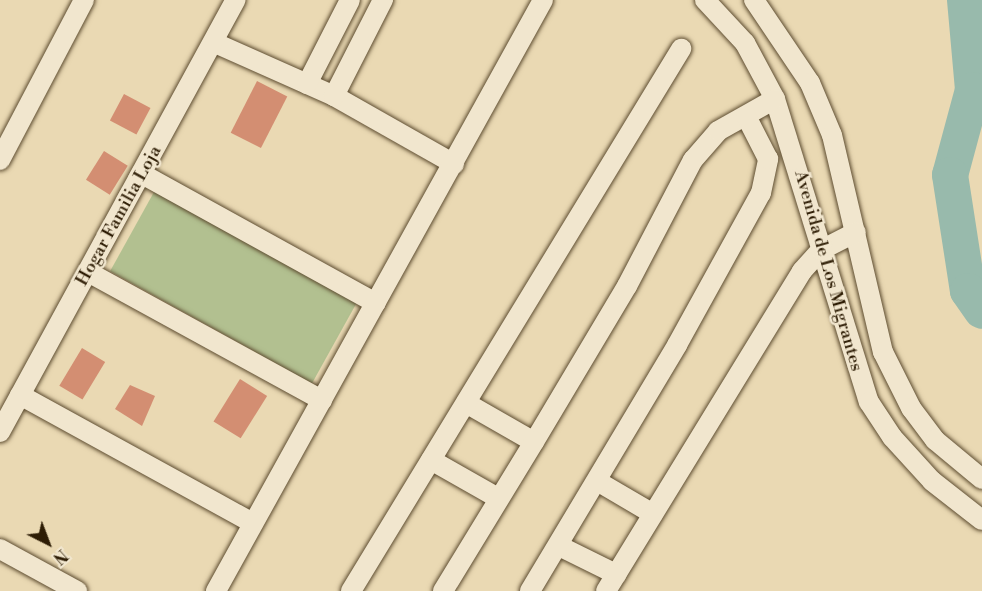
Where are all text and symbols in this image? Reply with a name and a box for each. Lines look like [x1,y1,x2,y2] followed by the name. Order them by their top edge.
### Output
[71,142,167,290] street label: Hogar Familia Loja
[789,168,867,374] street label: Avenida de Los Migrantes
[18,513,78,573] north arrow
[49,545,71,568] text: N

